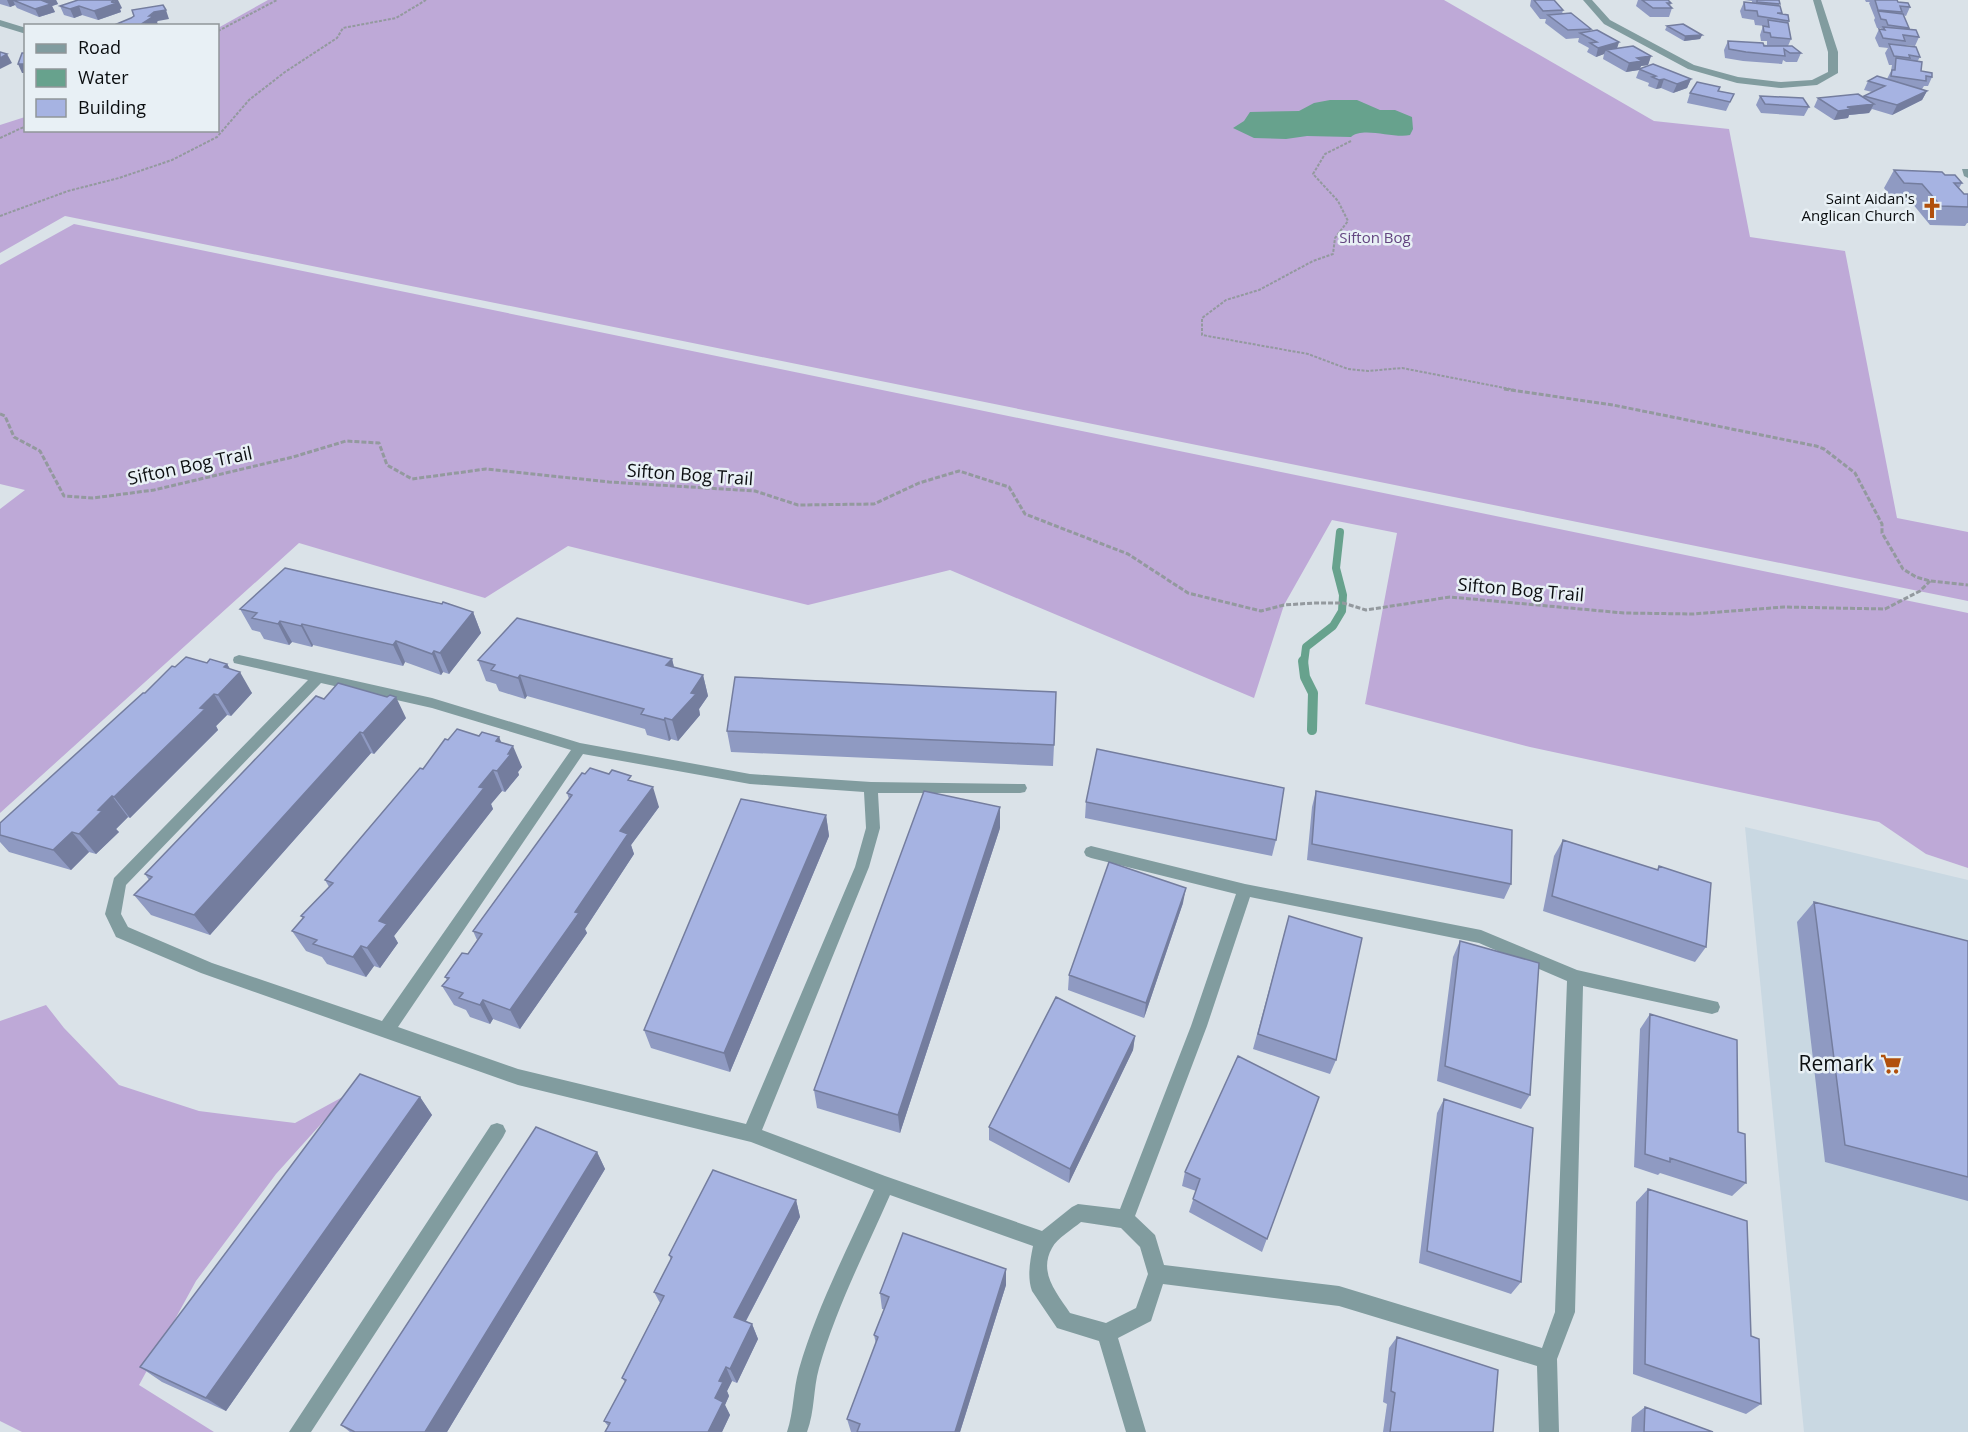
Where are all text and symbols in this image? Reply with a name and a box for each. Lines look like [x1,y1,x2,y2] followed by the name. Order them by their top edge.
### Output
[24,24,219,132] legend
[78,35,121,59] text: Road
[78,65,129,89] text: Water
[78,95,146,119] text: Building
[1802,188,1915,225] place label: Saint Aidan's Anglican Church
[1920,196,1944,220] church icon: Saint Aidan's Anglican Church
[1339,227,1411,247] park label: Sifton Bog
[125,440,254,490] street label: Sifton Bog Trail
[626,458,754,490] street label: Sifton Bog Trail
[1457,572,1585,606] street label: Sifton Bog Trail
[1799,1049,1874,1077] place label: Remark
[1879,1052,1903,1076] supermarket icon: Remark

